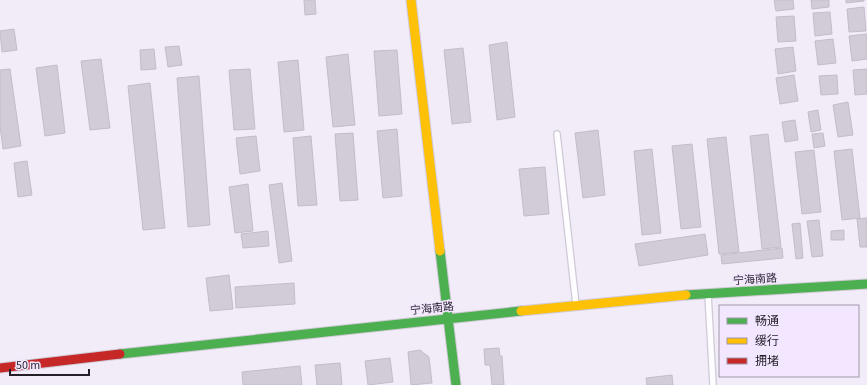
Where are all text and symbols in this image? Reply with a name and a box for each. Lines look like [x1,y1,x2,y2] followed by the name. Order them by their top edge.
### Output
[733,270,778,289] street label: 宁海南路
[409,299,455,318] street label: 宁海南路
[719,305,859,377] legend
[755,313,779,330] text: 畅通
[755,333,779,350] text: 缓行
[10,351,89,377] scale bar
[755,353,779,370] text: 拥堵
[16,357,40,374] text: 50 m

